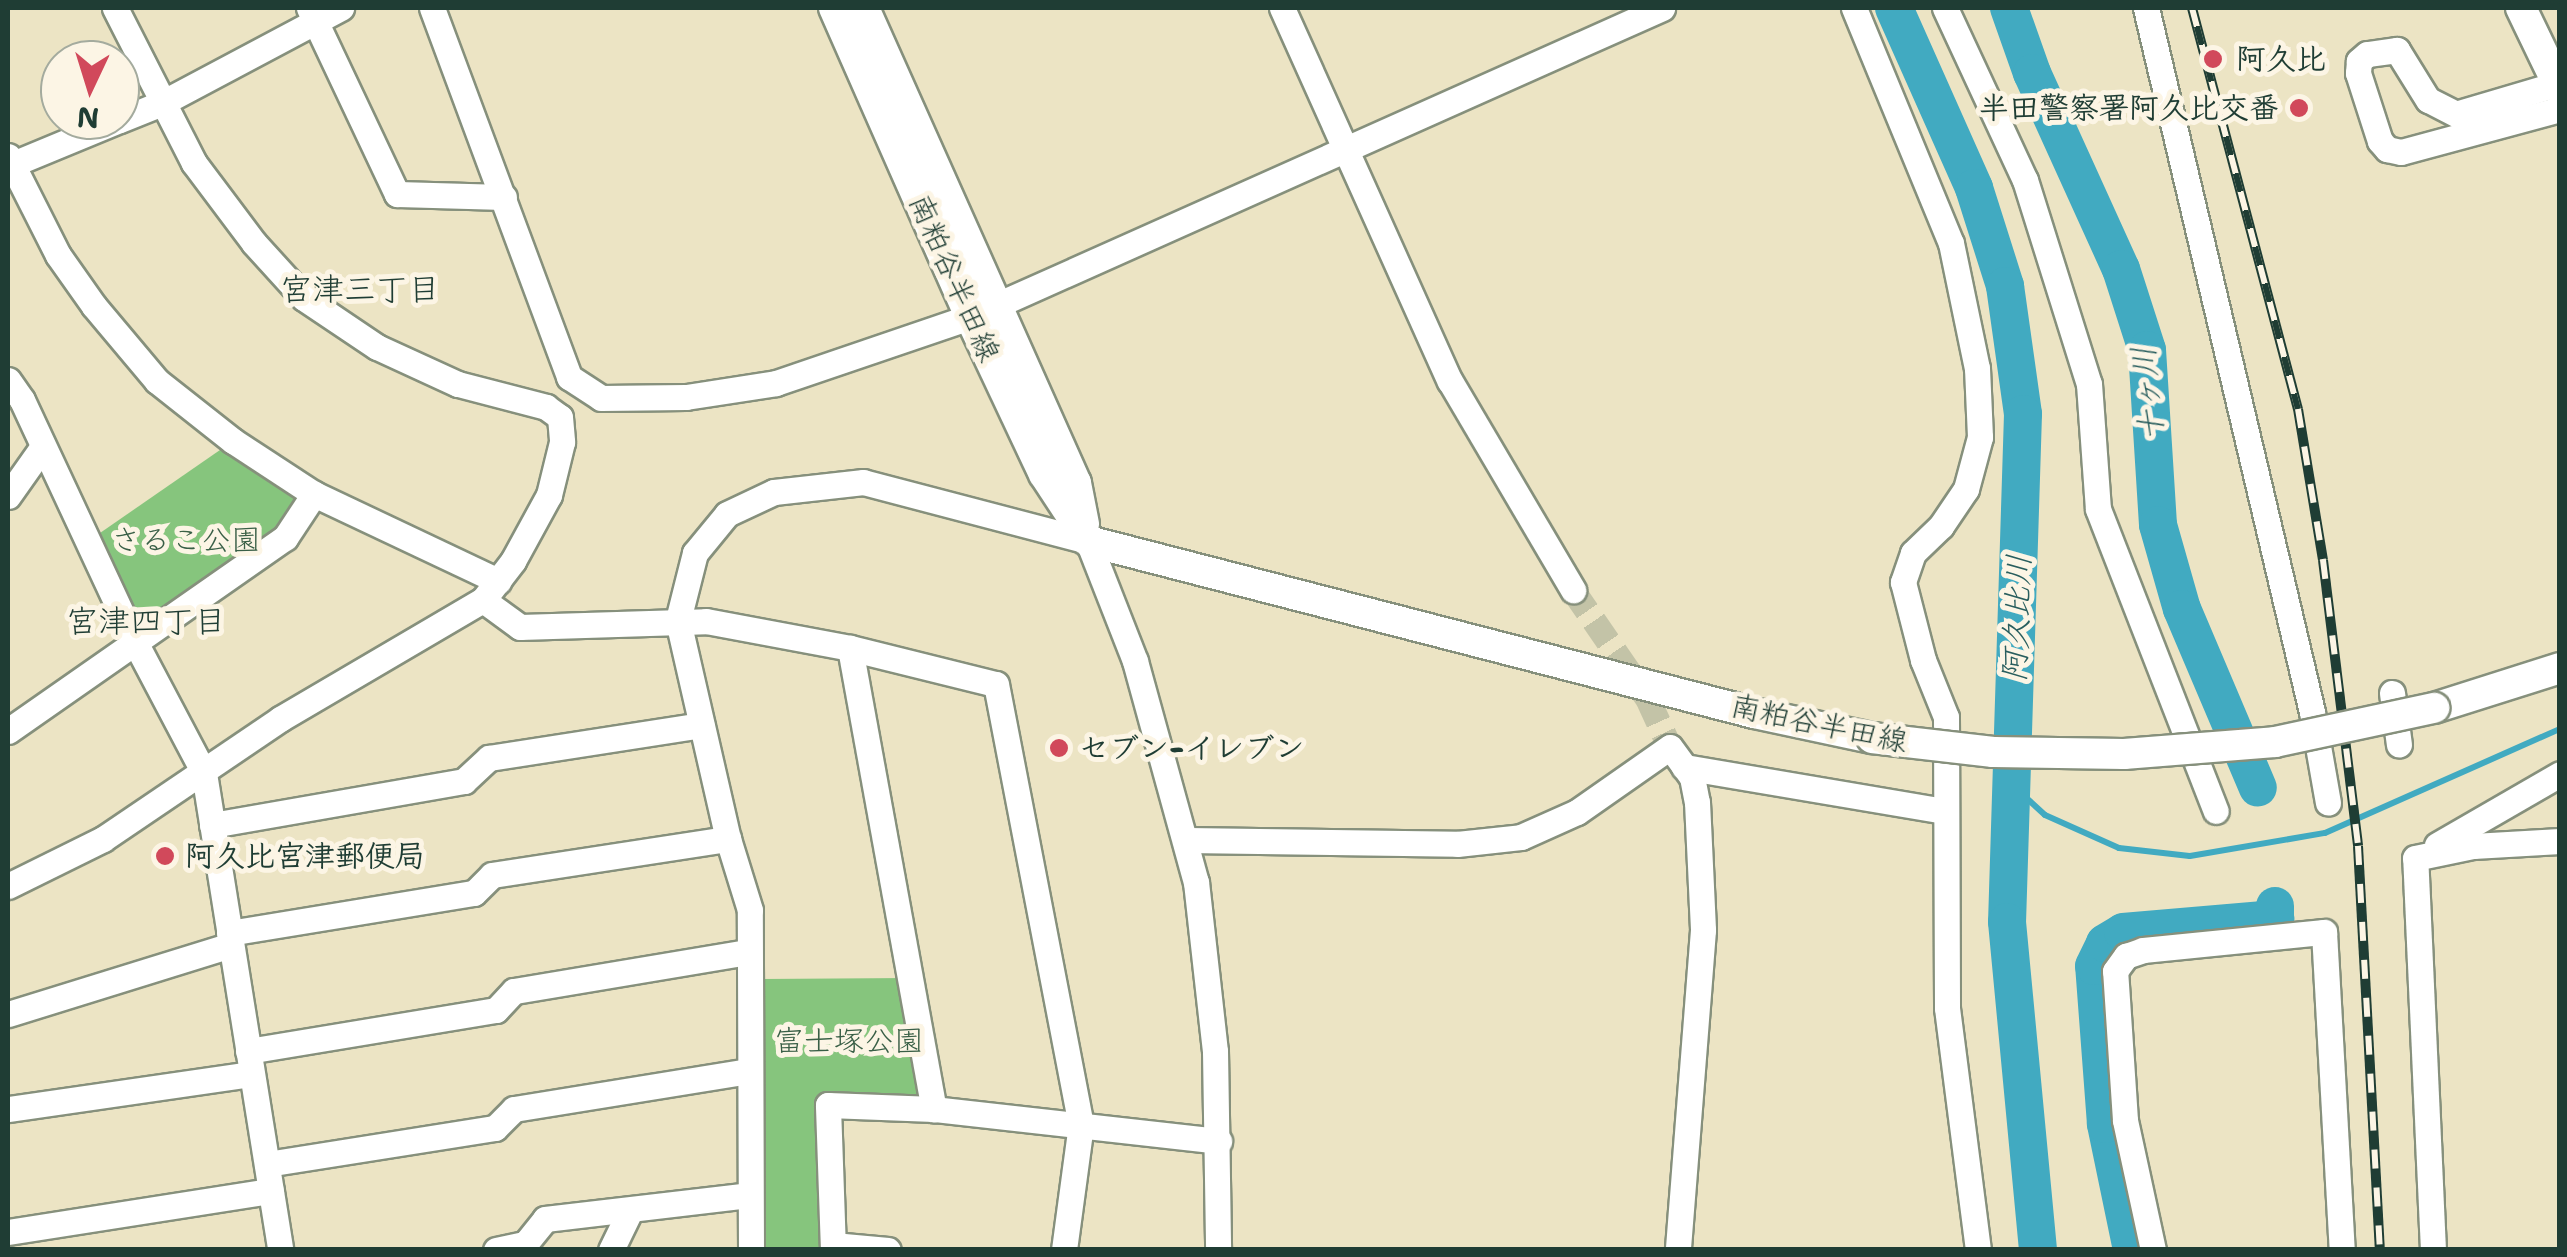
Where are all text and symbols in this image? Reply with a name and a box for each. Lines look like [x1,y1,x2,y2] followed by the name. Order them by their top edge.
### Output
[40,40,140,140] north arrow
[2236,41,2326,77] place label: 阿久比
[2200,46,2226,72] marker: 阿久比
[1979,90,2279,126] place label: 半田警察署阿久比交番
[2288,97,2310,119] marker: 半田警察署阿久比交番
[76,98,100,138] text: N
[901,188,1007,368] street label: 南粕谷半田線
[280,270,440,308] district label: 宮津三丁目
[2124,344,2172,444] water label: 十ヶ川
[111,522,261,558] park label: さるこ公園
[1996,553,2038,683] water label: 阿久比川
[66,602,226,640] district label: 宮津四丁目
[1727,688,1911,760] street label: 南粕谷半田線
[1079,730,1305,766] place label: セブン-イレブン
[1048,737,1070,759] marker: セブン-イレブン
[185,838,425,874] place label: 阿久比宮津郵便局
[154,845,176,867] marker: 阿久比宮津郵便局
[774,1023,924,1059] park label: 富士塚公園

